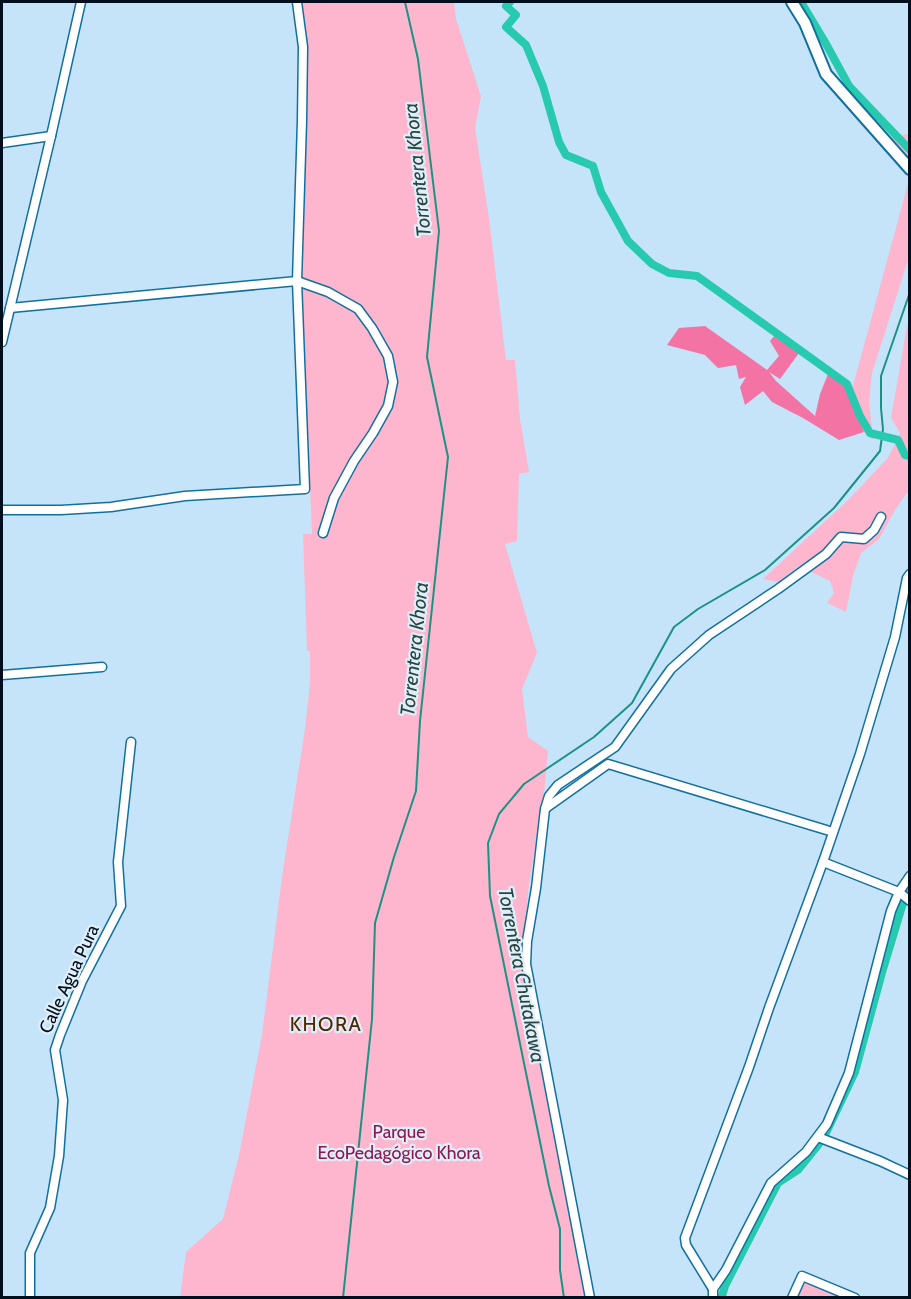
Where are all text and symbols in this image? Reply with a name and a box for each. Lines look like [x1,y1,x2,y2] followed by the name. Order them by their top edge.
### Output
[398,102,436,238] water label: Torrentera Khora
[395,581,433,717] water label: Torrentera Khora
[493,885,551,1065] water label: Torrentera Chutakawa
[34,921,104,1037] street label: Calle Agua Pura
[290,1012,362,1036] district label: KHORA
[317,1121,481,1164] park label: Parque EcoPedagógico Khora

